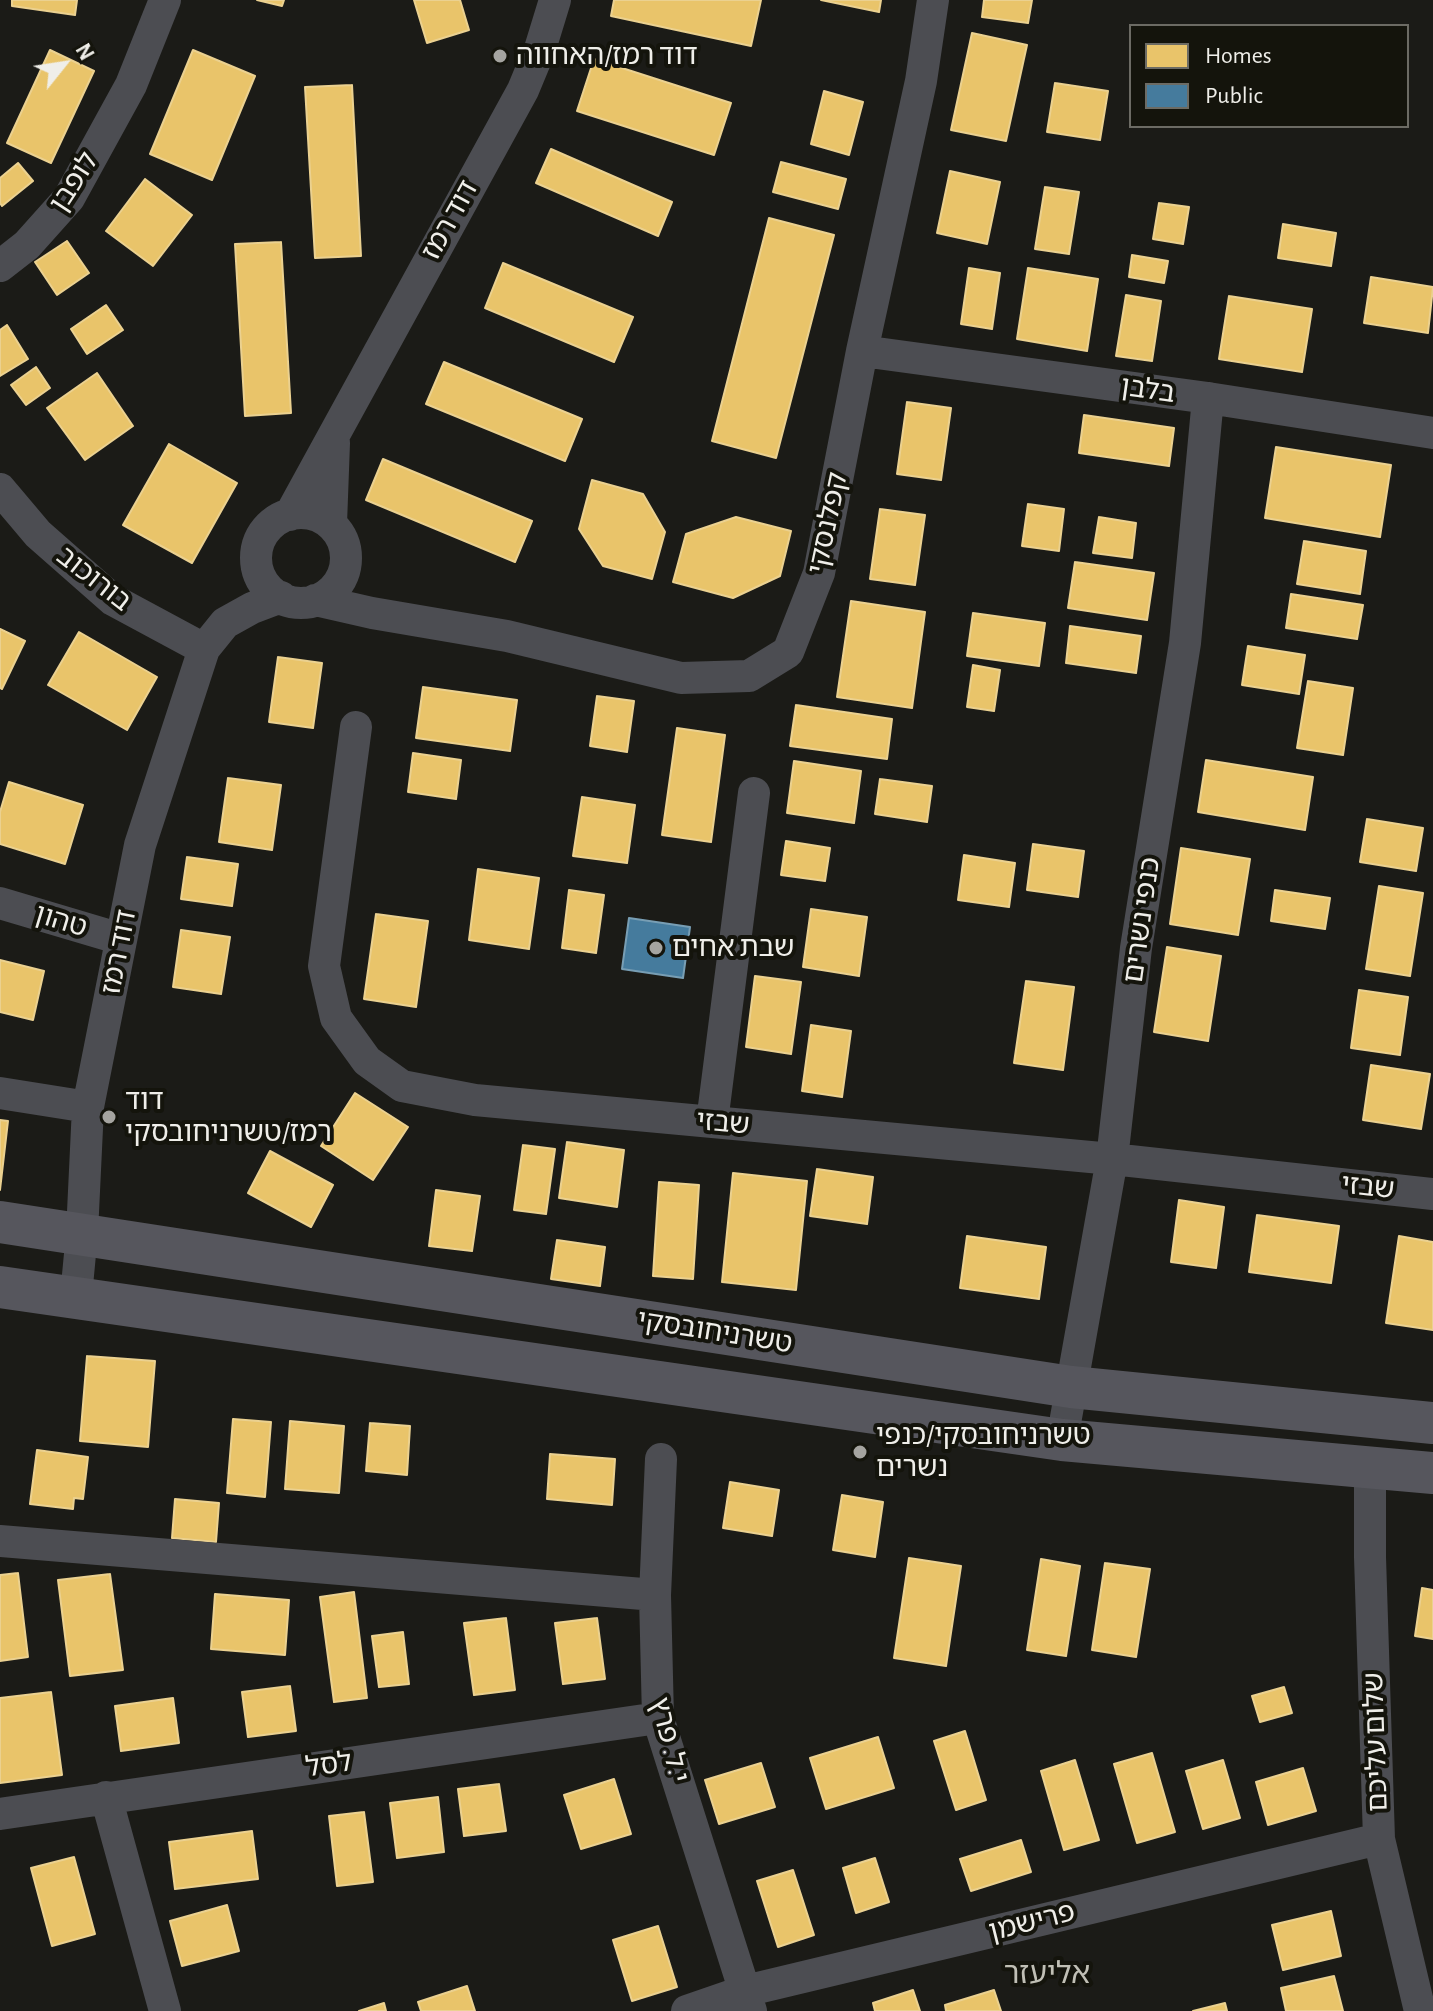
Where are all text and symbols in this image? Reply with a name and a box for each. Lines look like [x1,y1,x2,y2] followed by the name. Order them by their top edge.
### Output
[24,24,104,104] north arrow
[1129,24,1409,128] legend
[516,39,698,73] place label: דוד רמז/האחווה
[71,40,98,64] text: N
[1205,44,1272,68] text: Homes
[491,47,509,65] marker: דוד רמז/האחווה
[1205,84,1263,108] text: Public
[42,146,106,218] street label: לופבן
[415,174,485,266] street label: דוד רמז
[1119,370,1177,410] street label: בלבן
[801,469,855,577] street label: קפלנסקי
[50,539,138,619] street label: בורוכוב
[1117,855,1167,985] street label: כנפי נשרים
[31,897,91,945] street label: טהון
[94,907,144,997] street label: דוד רמז
[672,931,794,965] place label: שבת אחים
[647,939,665,957] marker: שבת אחים
[125,1084,332,1150] place label: דוד רמז/טשרניחובסקי
[695,1104,751,1142] street label: שבזי
[100,1108,118,1126] marker: דוד רמז/טשרניחובסקי
[1340,1168,1396,1206] street label: שבזי
[635,1303,795,1361] street label: טשרניחובסקי
[876,1419,1091,1485] place label: טשרניחובסקי/כנפי נשרים
[851,1443,869,1461] marker: טשרניחובסקי/כנפי נשרים
[1357,1672,1395,1812] street label: שלום עליכם
[642,1694,696,1786] street label: י.ל. פרץ
[304,1745,354,1785] street label: לסל
[985,1895,1079,1949] street label: פרישמן
[1004,1956,1090,1992] district label: אליעזר

